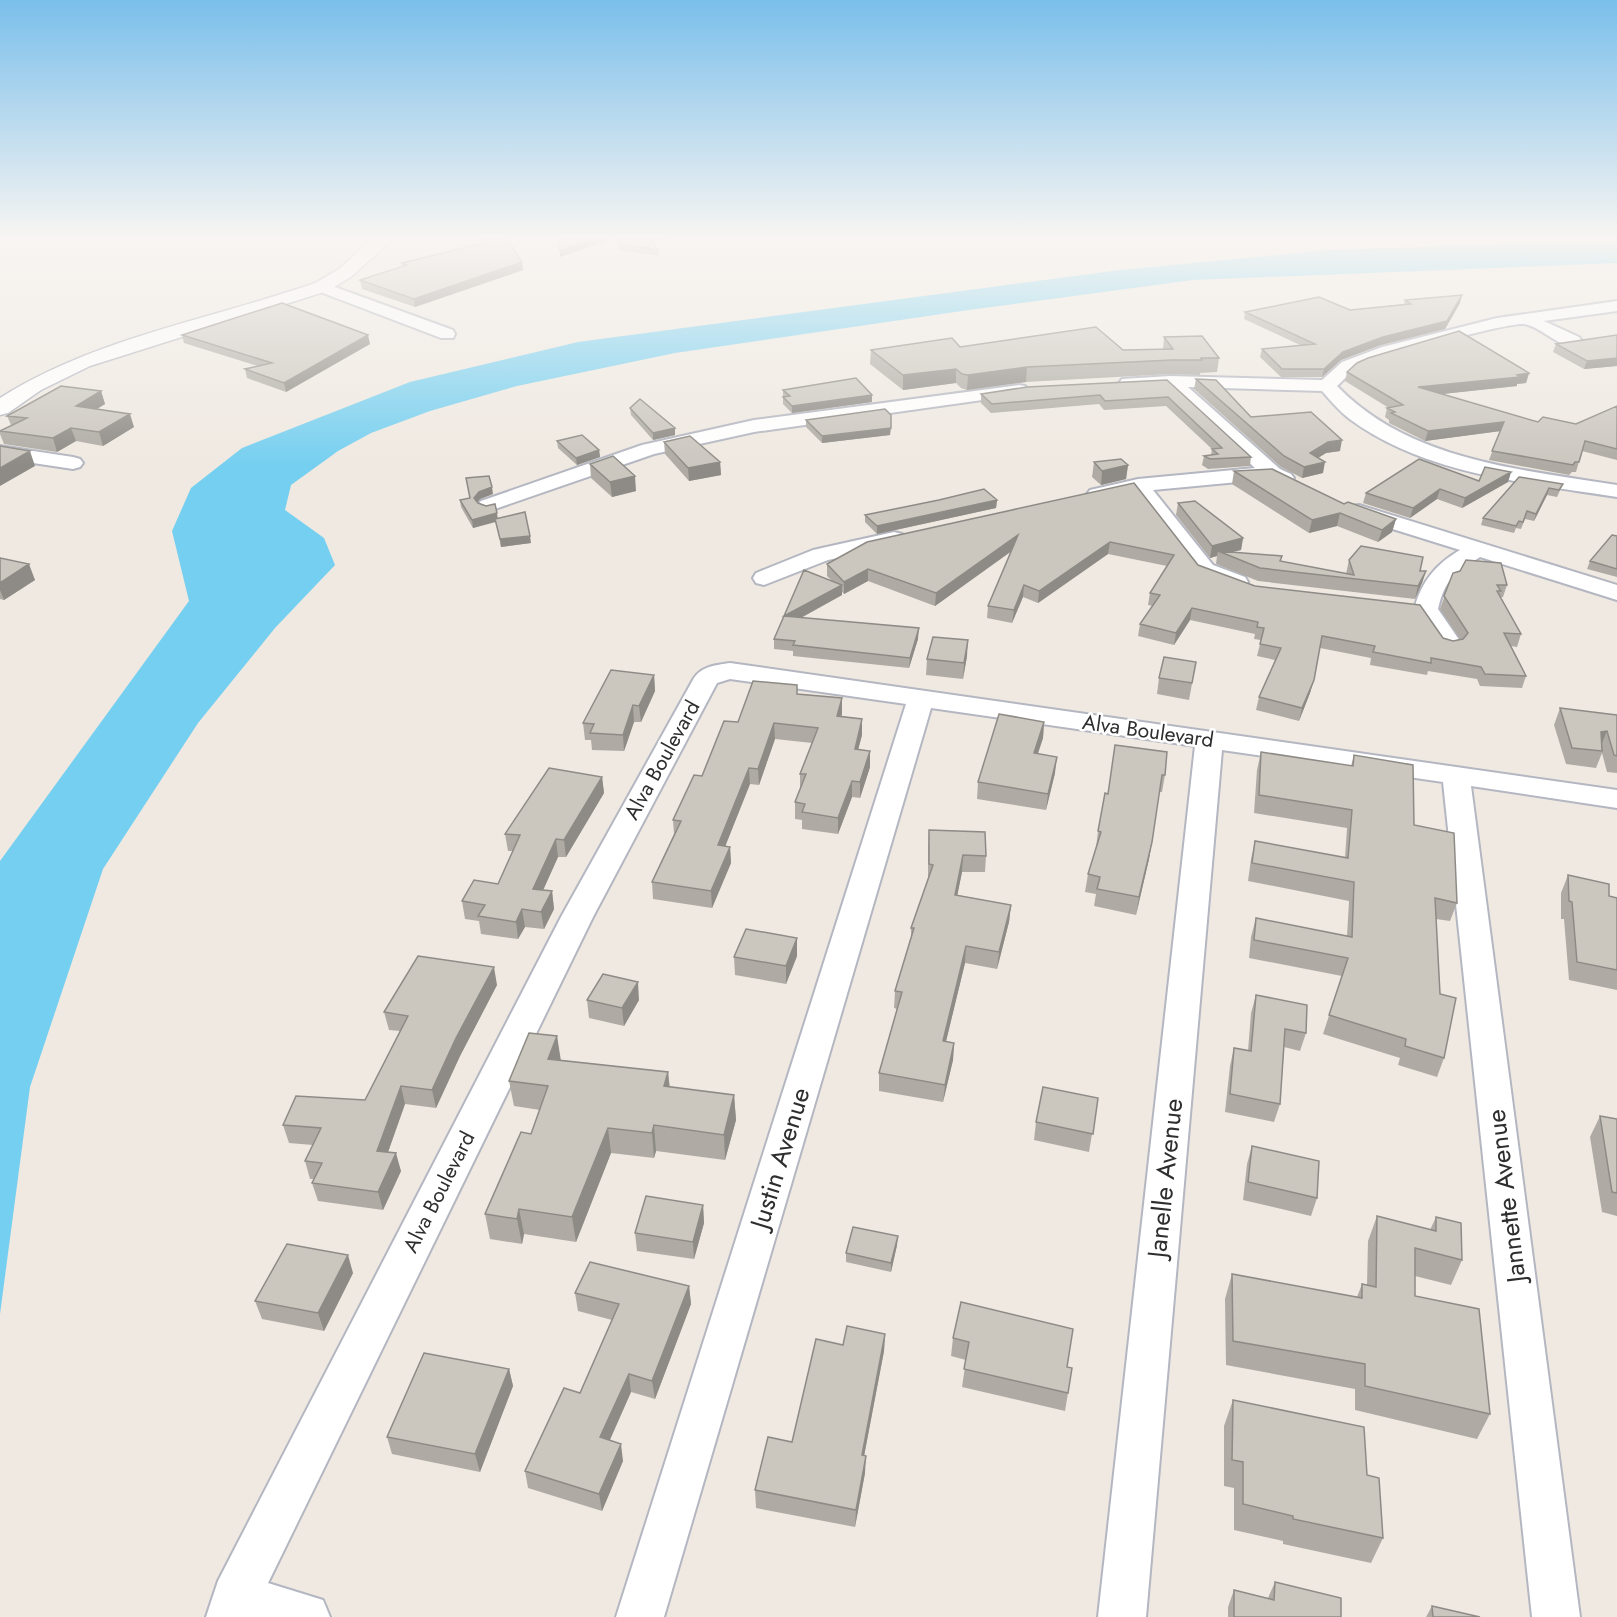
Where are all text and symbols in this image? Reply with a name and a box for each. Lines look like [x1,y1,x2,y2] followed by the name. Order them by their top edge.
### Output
[617,695,707,825] street label: Alva Boulevard
[1080,707,1216,755] street label: Alva Boulevard
[740,1083,819,1236] street label: Justin Avenue
[1137,1096,1192,1263] street label: Janelle Avenue
[1477,1107,1536,1288] street label: Jannette Avenue
[396,1126,482,1258] street label: Alva Boulevard

